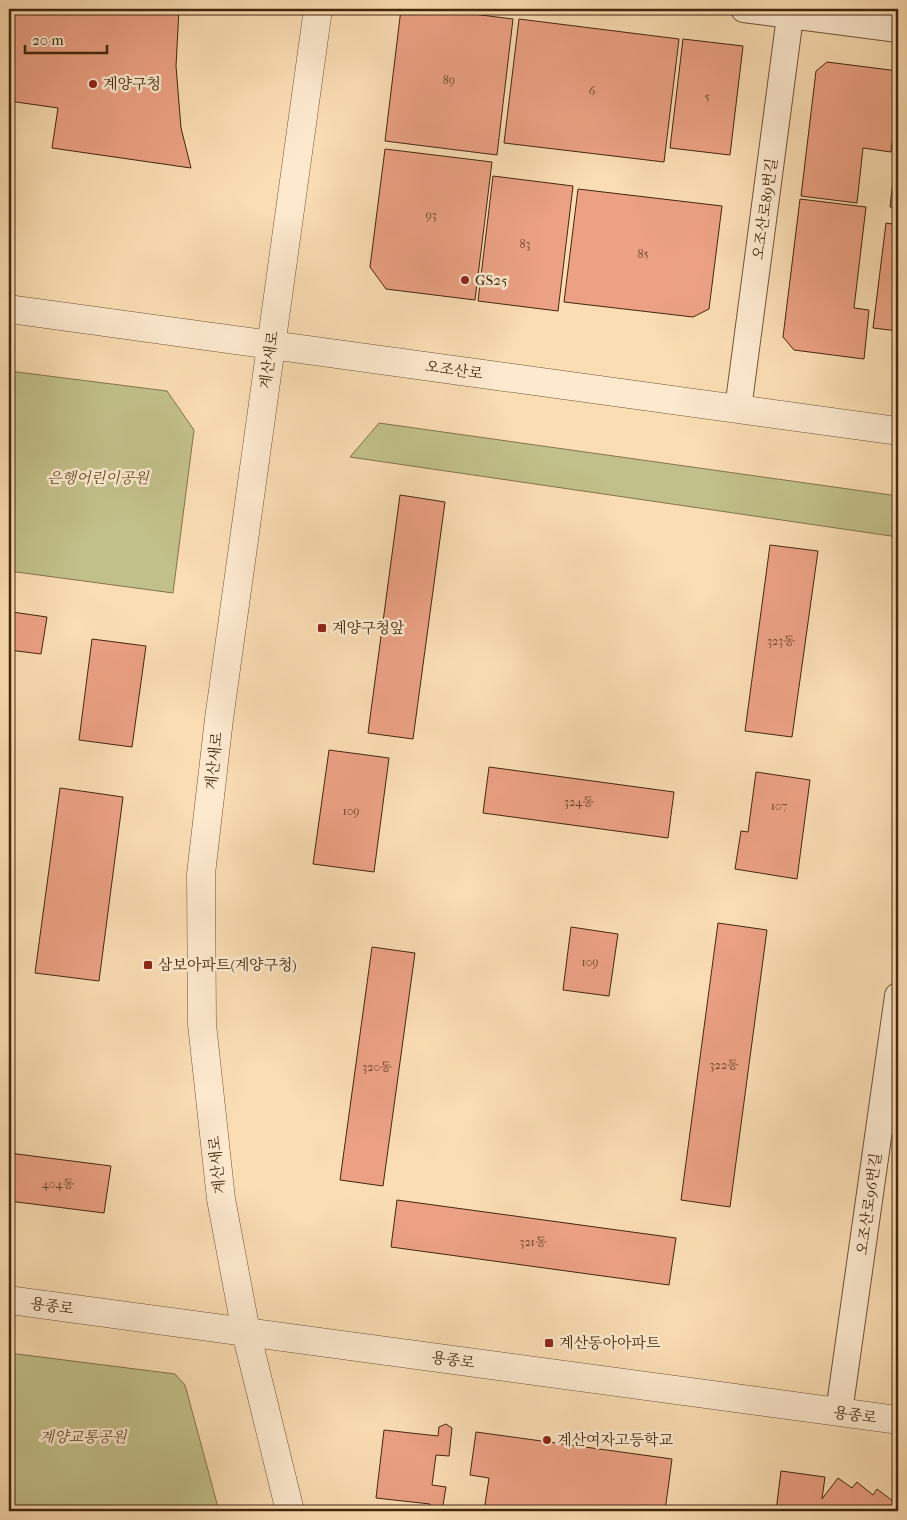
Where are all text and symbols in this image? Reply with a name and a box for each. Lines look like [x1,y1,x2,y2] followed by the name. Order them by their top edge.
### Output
[25,22,108,54] scale bar
[32,31,64,49] text: 20 m
[443,73,455,87] house number: 89
[103,75,161,93] place label: 계양구청
[87,78,99,90] marker: 계양구청
[589,84,596,98] house number: 6
[704,90,710,104] house number: 5
[749,157,781,261] street label: 오조산로89번길
[425,208,437,222] house number: 93
[520,237,531,251] house number: 83
[637,247,649,261] house number: 85
[475,271,508,289] place label: GS25
[459,274,471,286] marker: GS25
[256,330,282,390] street label: 계산새로
[424,357,484,383] street label: 오조산로
[47,469,150,487] park label: 은행어린이공원
[332,619,405,637] place label: 계양구청앞
[316,622,328,634] marker: 계양구청앞
[767,634,795,648] house number: 323동
[202,731,226,791] street label: 계산새로
[564,795,594,809] house number: 324동
[771,799,788,813] house number: 107
[342,804,360,818] house number: 109
[581,955,599,969] house number: 109
[158,956,297,974] place label: 삼보아파트(계양구청)
[142,959,154,971] marker: 삼보아파트(계양구청)
[710,1058,739,1072] house number: 322동
[362,1060,392,1074] house number: 320동
[205,1135,229,1195] street label: 계산새로
[853,1152,885,1256] street label: 오조산로96번길
[42,1177,75,1191] house number: 404동
[520,1235,547,1249] house number: 321동
[29,1294,75,1318] street label: 용종로
[559,1334,661,1352] place label: 계산동아아파트
[543,1337,555,1349] marker: 계산동아아파트
[430,1348,476,1372] street label: 용종로
[832,1403,878,1427] street label: 용종로
[40,1428,128,1446] park label: 계양교통공원
[557,1431,673,1449] place label: 계산여자고등학교
[541,1434,553,1446] marker: 계산여자고등학교

